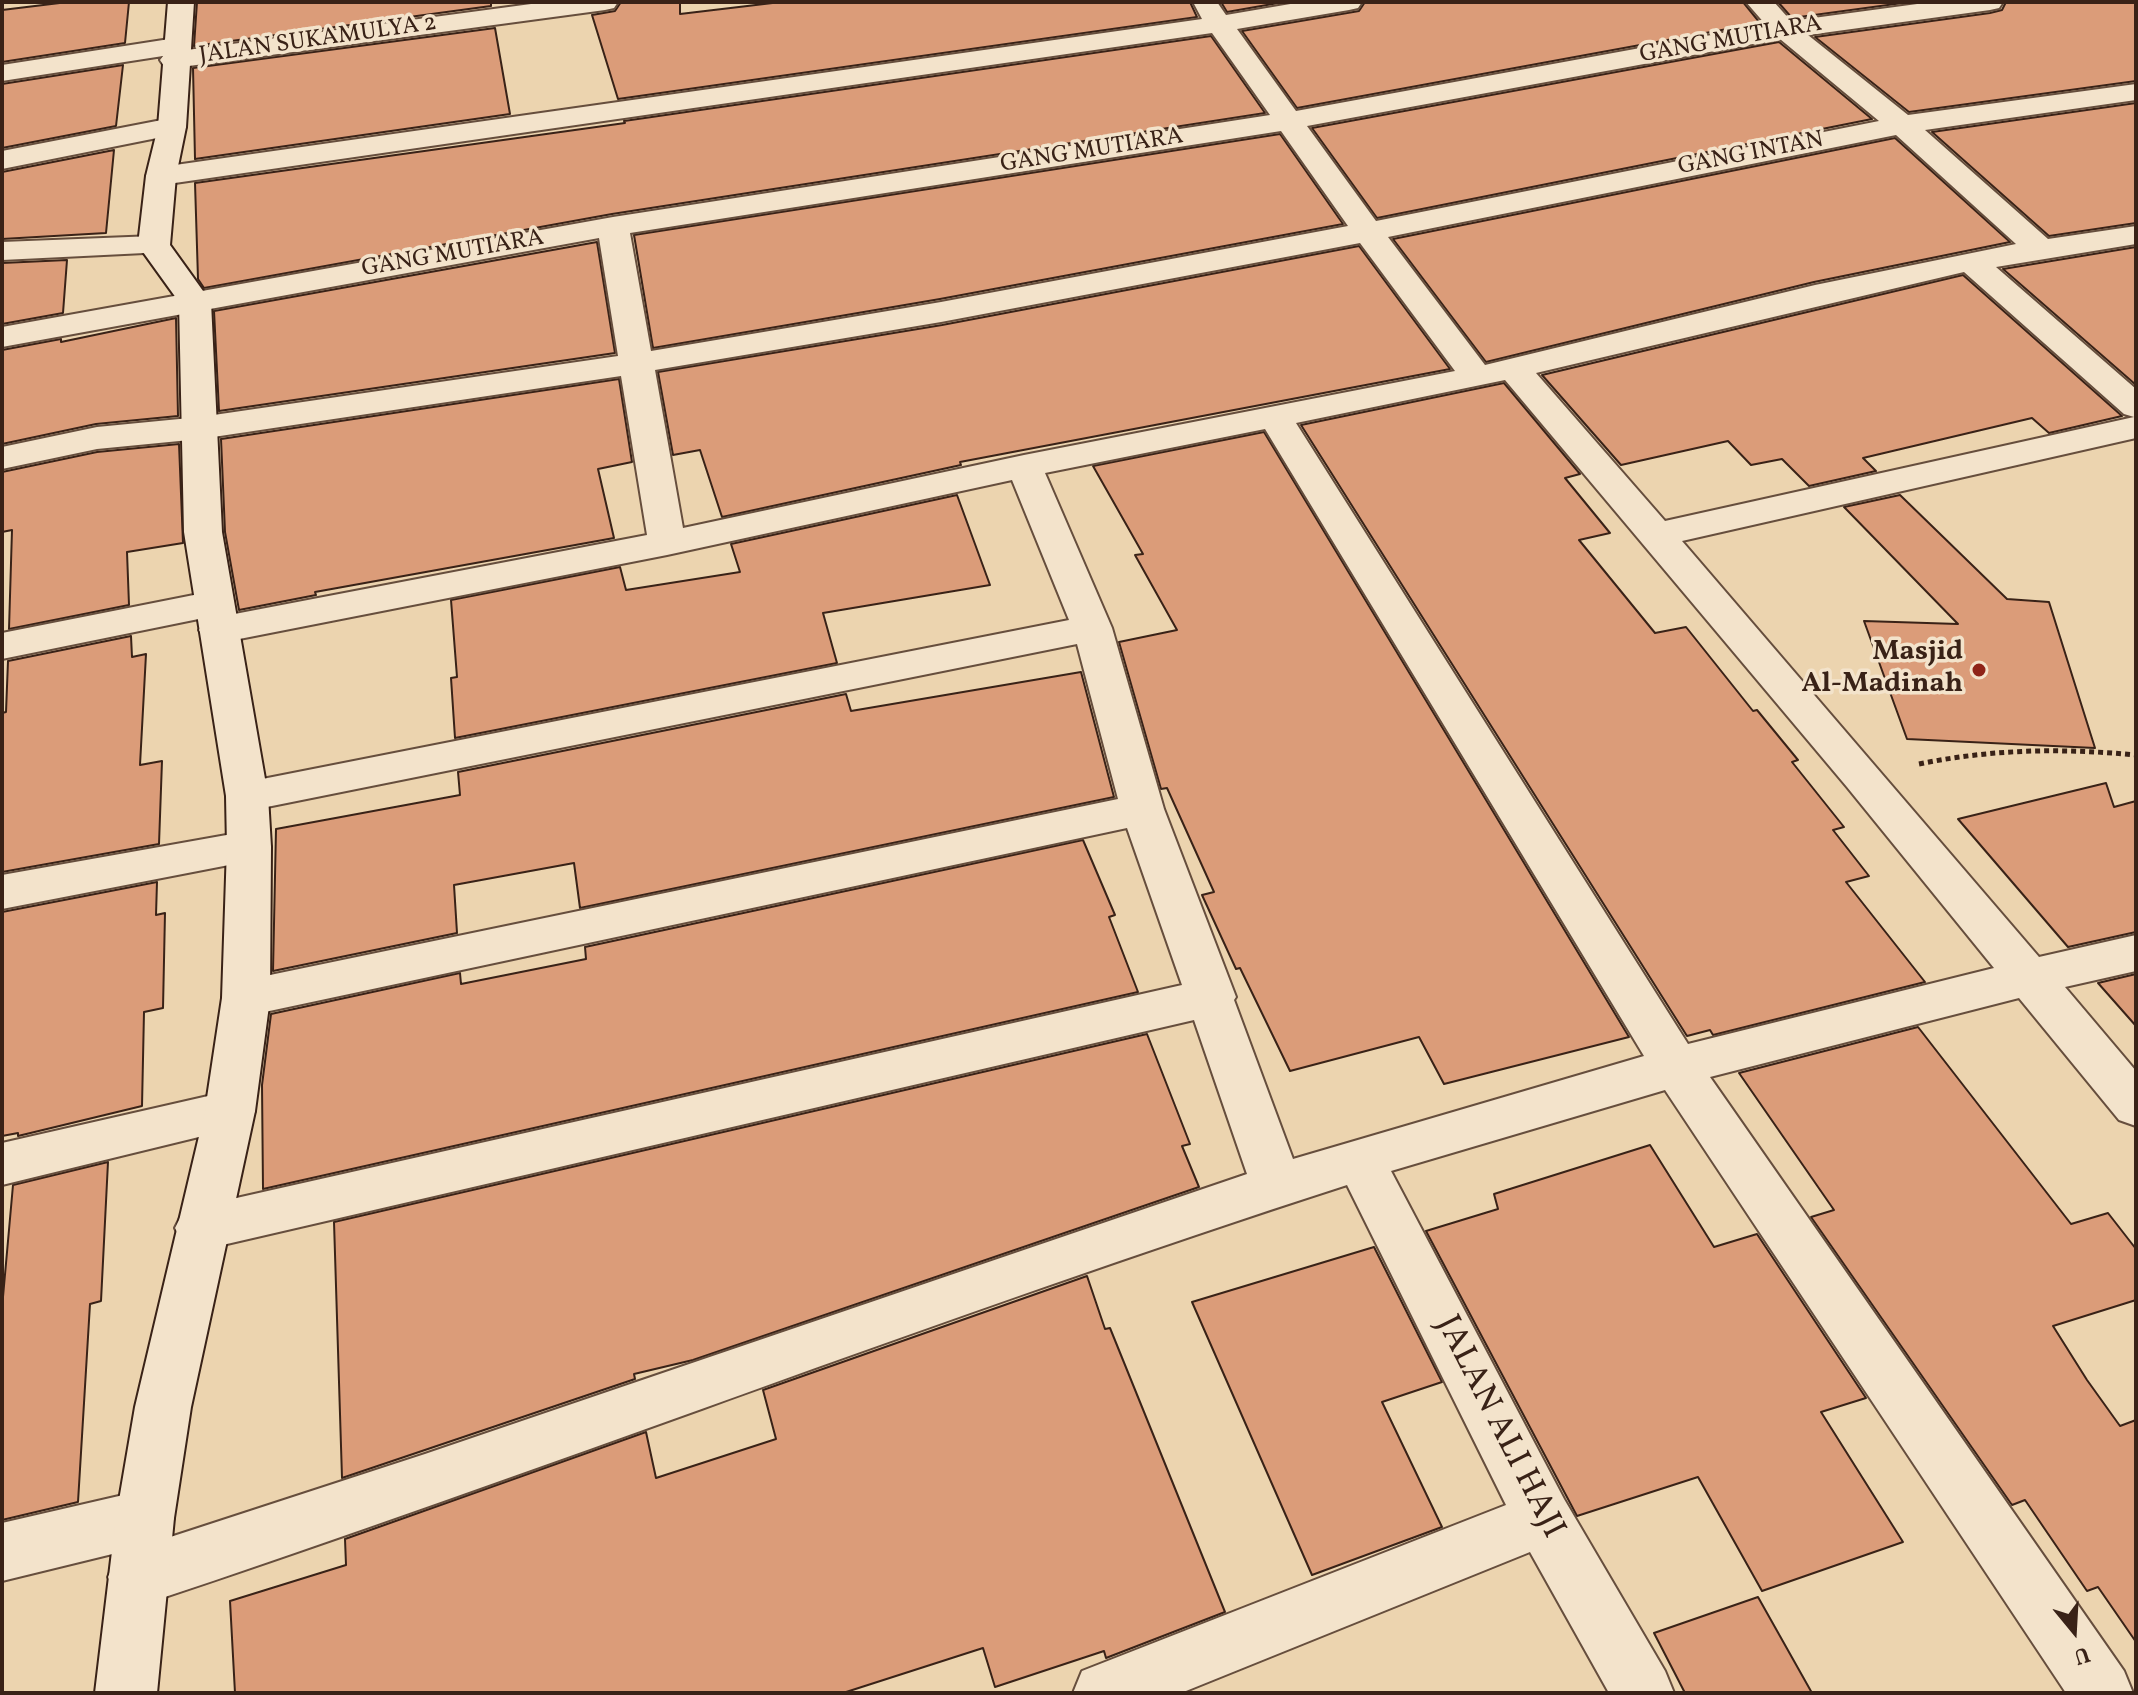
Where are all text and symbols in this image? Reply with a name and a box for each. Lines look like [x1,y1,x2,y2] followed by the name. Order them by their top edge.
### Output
[197,10,439,72] street label: JALAN SUKAMULYA 2
[1638,11,1824,71] street label: GANG MUTIARA
[999,123,1185,181] street label: GANG MUTIARA
[1676,127,1826,183] street label: GANG INTAN
[360,225,546,285] street label: GANG MUTIARA
[1802,637,1963,703] place label: Masjid Al-Madinah
[1970,661,1988,679] marker: Masjid Al-Madinah
[1424,1310,1572,1546] street label: JALAN ALI HAJI
[2034,1591,2114,1671] north arrow
[2070,1637,2094,1671] text: U

